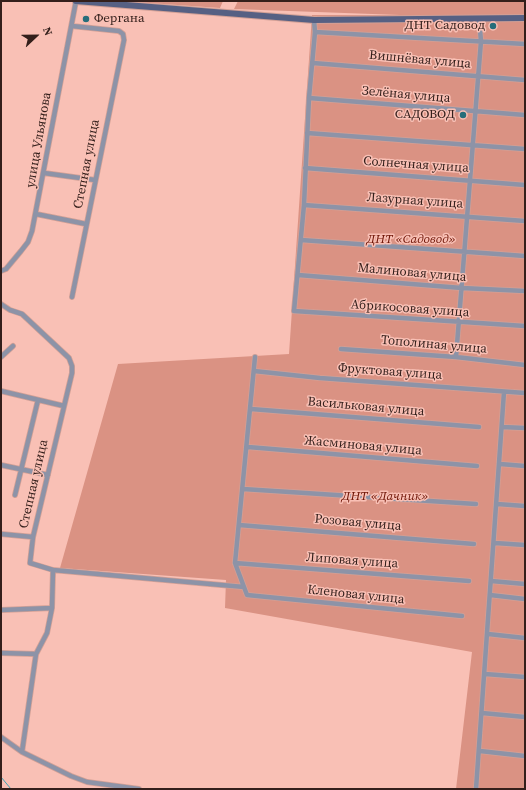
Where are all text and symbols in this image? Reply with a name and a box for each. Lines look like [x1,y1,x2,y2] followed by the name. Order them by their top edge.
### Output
[94,11,145,27] place label: Фергана
[81,14,91,24] marker: Фергана
[16,16,56,56] north arrow
[405,18,485,34] place label: ДНТ Садовод
[488,21,498,31] marker: ДНТ Садовод
[39,25,56,38] text: N
[368,48,472,72] street label: Вишнёвая улица
[361,83,451,107] street label: Зелёная улица
[23,91,55,189] street label: улица Ульянова
[395,107,455,123] place label: САДОВОД
[458,110,468,120] marker: САДОВОД
[71,118,103,210] street label: Степная улица
[363,154,469,176] street label: Солнечная улица
[366,190,464,212] street label: Лазурная улица
[366,232,456,248] park label: ДНТ «Садовод»
[357,260,467,286] street label: Малиновая улица
[350,297,470,321] street label: Абрикосовая улица
[380,333,488,357] street label: Тополиная улица
[337,361,443,383] street label: Фруктовая улица
[307,394,425,420] street label: Васильковая улица
[304,433,422,459] street label: Жасминовая улица
[16,438,52,530] street label: Степная улица
[342,489,428,505] park label: ДНТ «Дачник»
[314,511,402,535] street label: Розовая улица
[305,550,399,572] street label: Липовая улица
[307,582,405,608] street label: Кленовая улица

